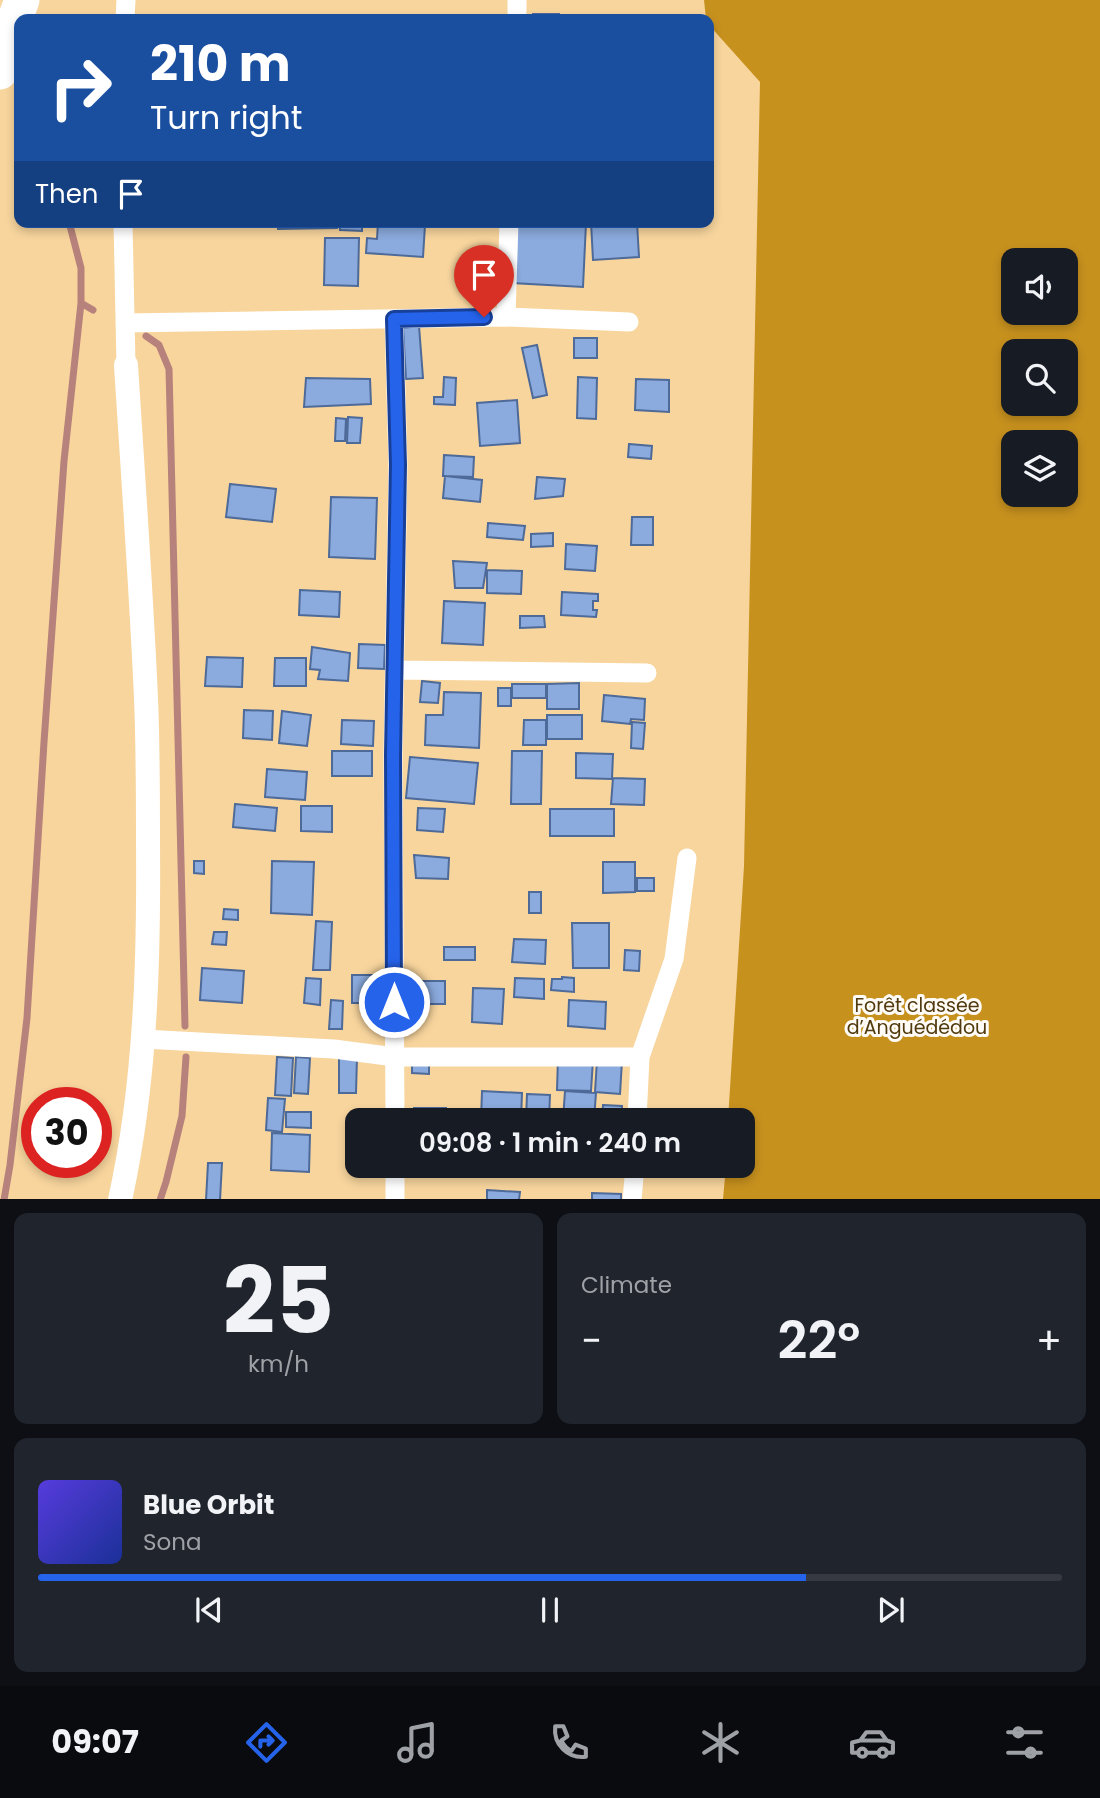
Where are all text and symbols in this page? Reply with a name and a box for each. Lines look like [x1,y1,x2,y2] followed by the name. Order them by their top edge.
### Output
[150,30,291,98] text: 210 m
[35,42,126,133] icon: right
[150,95,302,140] text: Turn right
[112,175,150,213] icon: arrive
[35,176,98,212] text: Then
[454,245,514,317] pin
[1001,248,1078,507] map controls
[1001,248,1078,325] button: sound
[465,256,503,294] icon: arrive
[1001,339,1078,416] button: search
[1001,430,1078,507] button: layers
[357,965,431,1039] position arrow
[847,992,987,1041] park label: Forêt classée d’Anguédédou
[21,1087,112,1178] speed limit sign: 30
[419,1125,681,1161] text: 09:08 · 1 min · 240 m
[223,1237,334,1365] text: 25
[581,1269,672,1301] text: Climate
[778,1304,860,1377] text: 22°
[581,1314,602,1367] text: −
[1036,1314,1062,1367] text: +
[248,1348,309,1380] text: km/h
[143,1487,274,1523] text: Blue Orbit
[143,1526,202,1558] text: Sona
[190,1591,228,1629] icon: previous
[531,1591,569,1629] icon: pause
[872,1591,910,1629] icon: next
[242,1718,291,1767] icon: directions
[393,1718,442,1767] icon: music
[545,1718,594,1767] icon: phone
[696,1718,745,1767] icon: climate
[848,1718,897,1767] icon: car
[1000,1718,1049,1767] icon: filters
[51,1719,139,1764] text: 09:07

